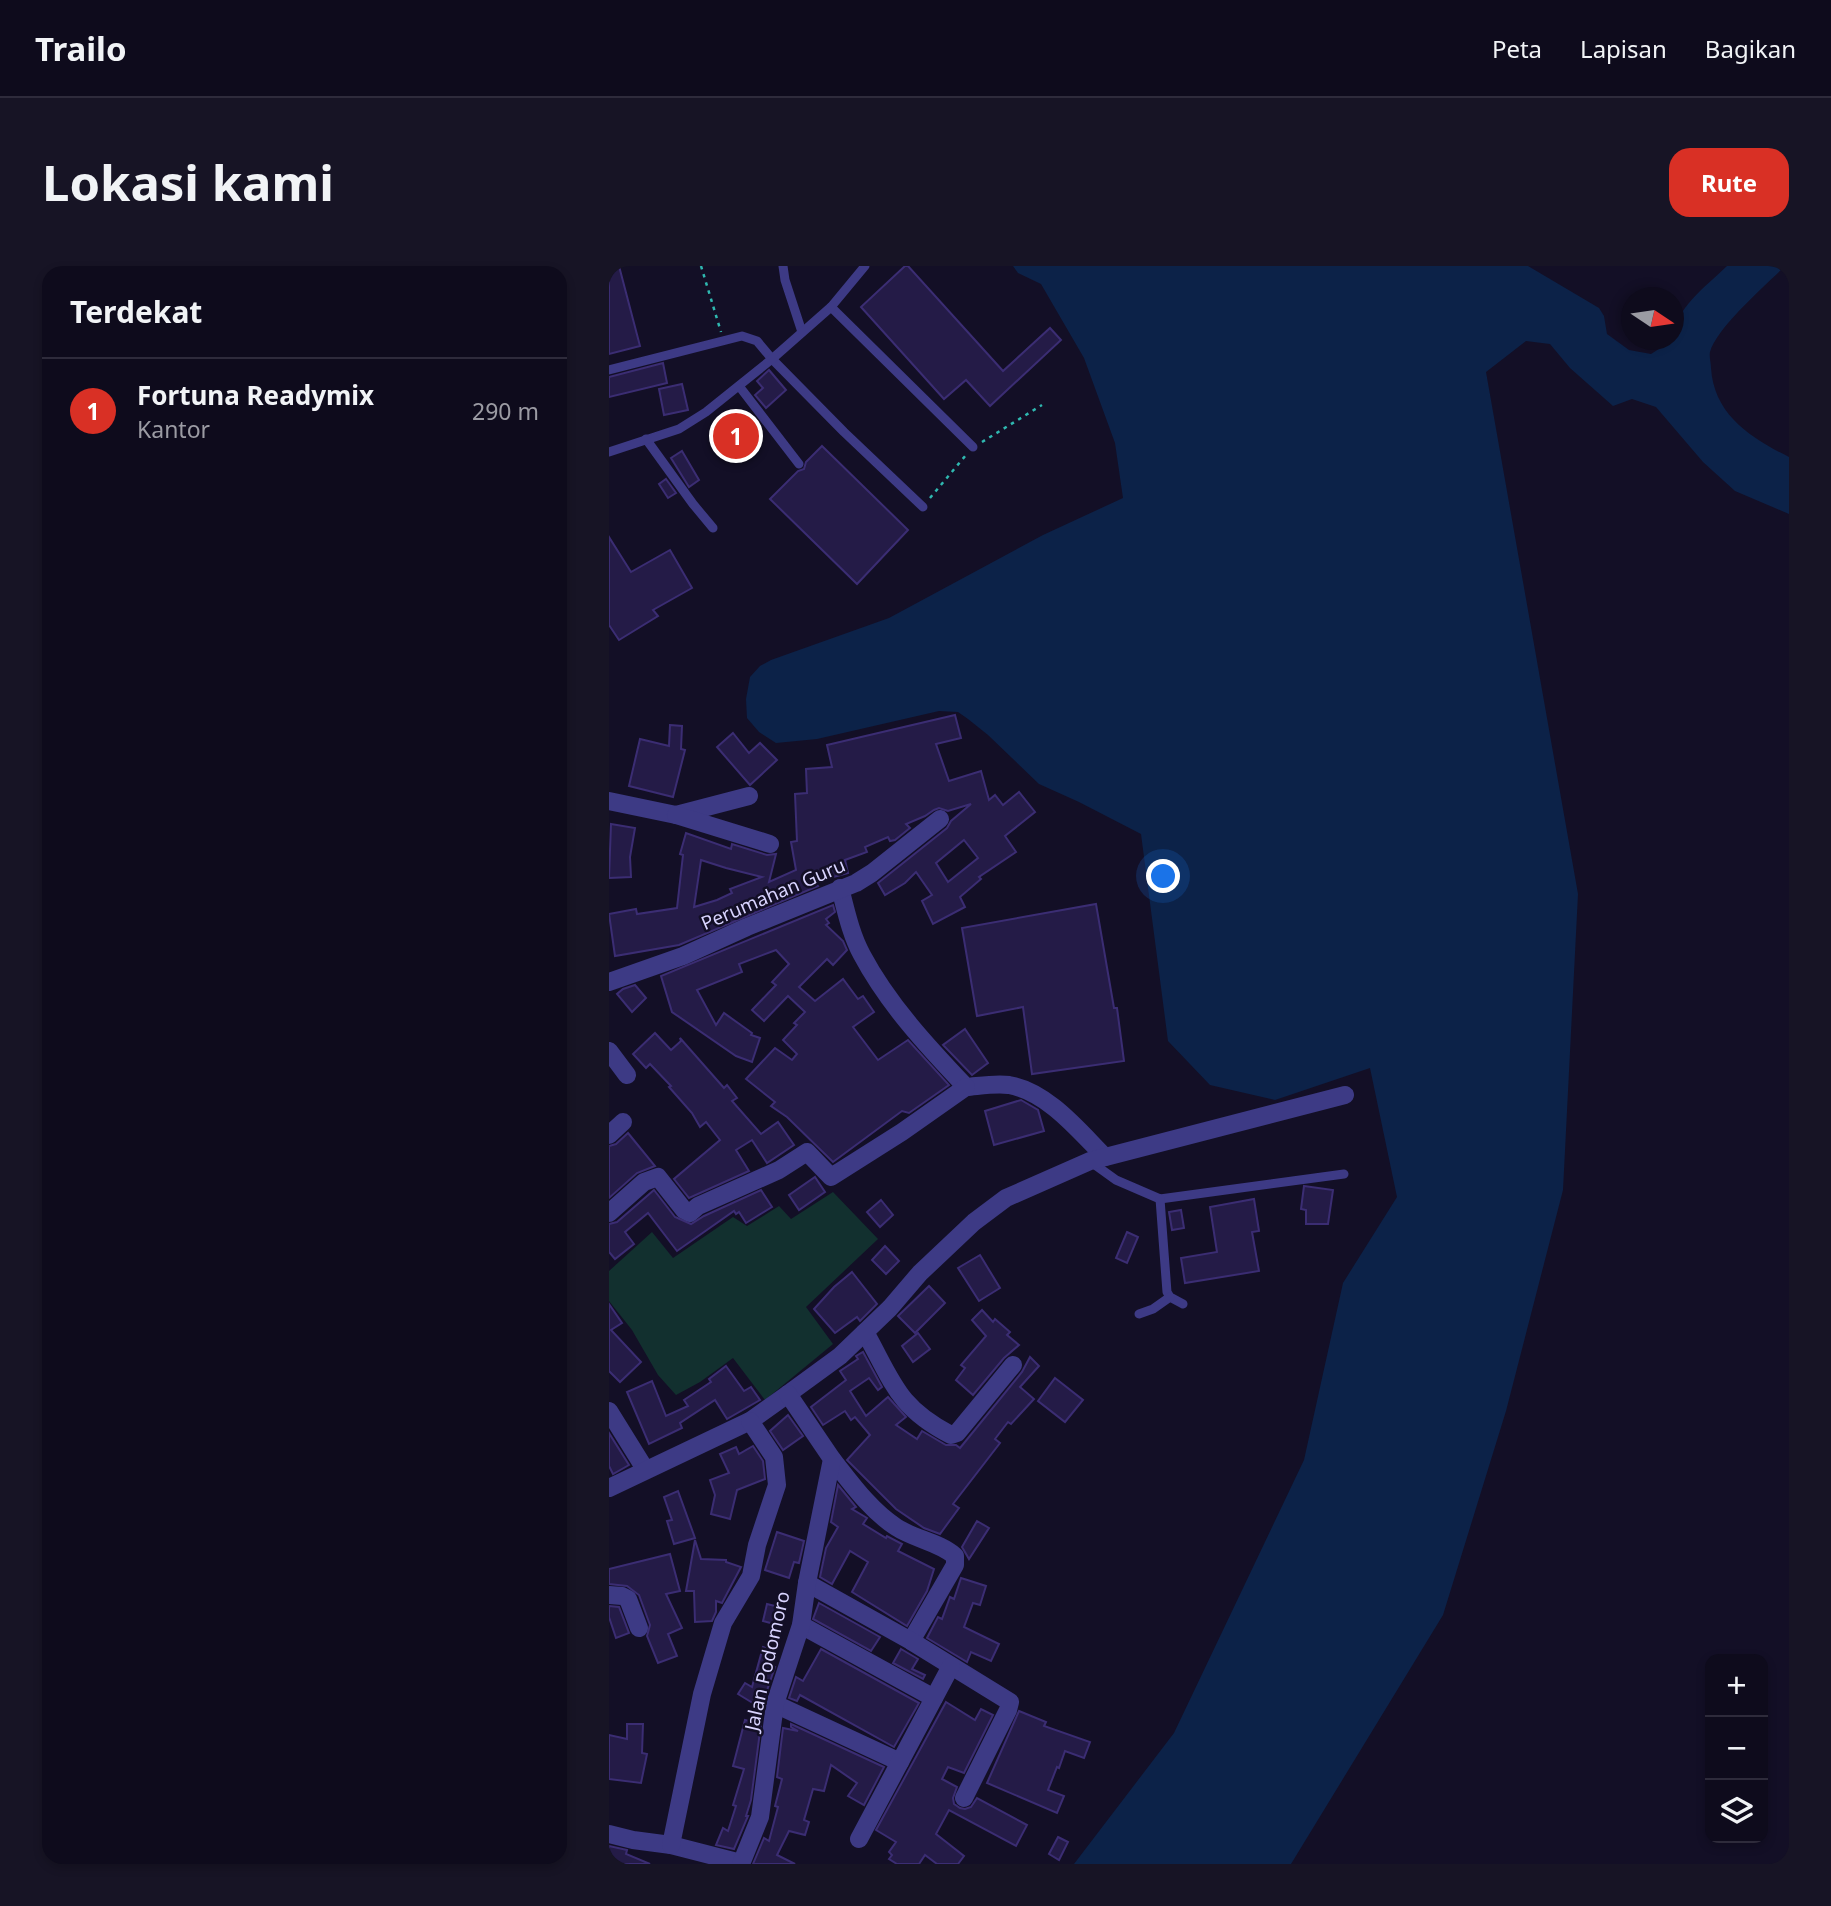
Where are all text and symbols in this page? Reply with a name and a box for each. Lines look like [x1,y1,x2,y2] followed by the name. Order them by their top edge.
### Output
[35,26,127,71] text: Trailo
[1492,32,1542,65] text: Peta
[1580,32,1667,65] text: Lapisan
[1705,32,1796,65] text: Bagikan
[1669,148,1789,217] button: Rute
[42,149,334,215] text: Lokasi kami
[1621,287,1684,350] north arrow
[70,291,202,332] text: Terdekat
[137,377,374,413] text: Fortuna Readymix
[86,395,100,427] text: 1
[472,395,539,427] text: 290 m
[713,410,759,462] pin: 1
[137,413,210,445] text: Kantor
[697,852,849,936] street label: Perumahan Guru
[1146,859,1180,893] your location
[738,1589,796,1735] street label: Jalan Podomoro
[1705,1654,1768,1843] map controls
[1705,1654,1768,1717] button: +
[1705,1717,1768,1780] button: −
[1705,1780,1768,1843] button: layers

